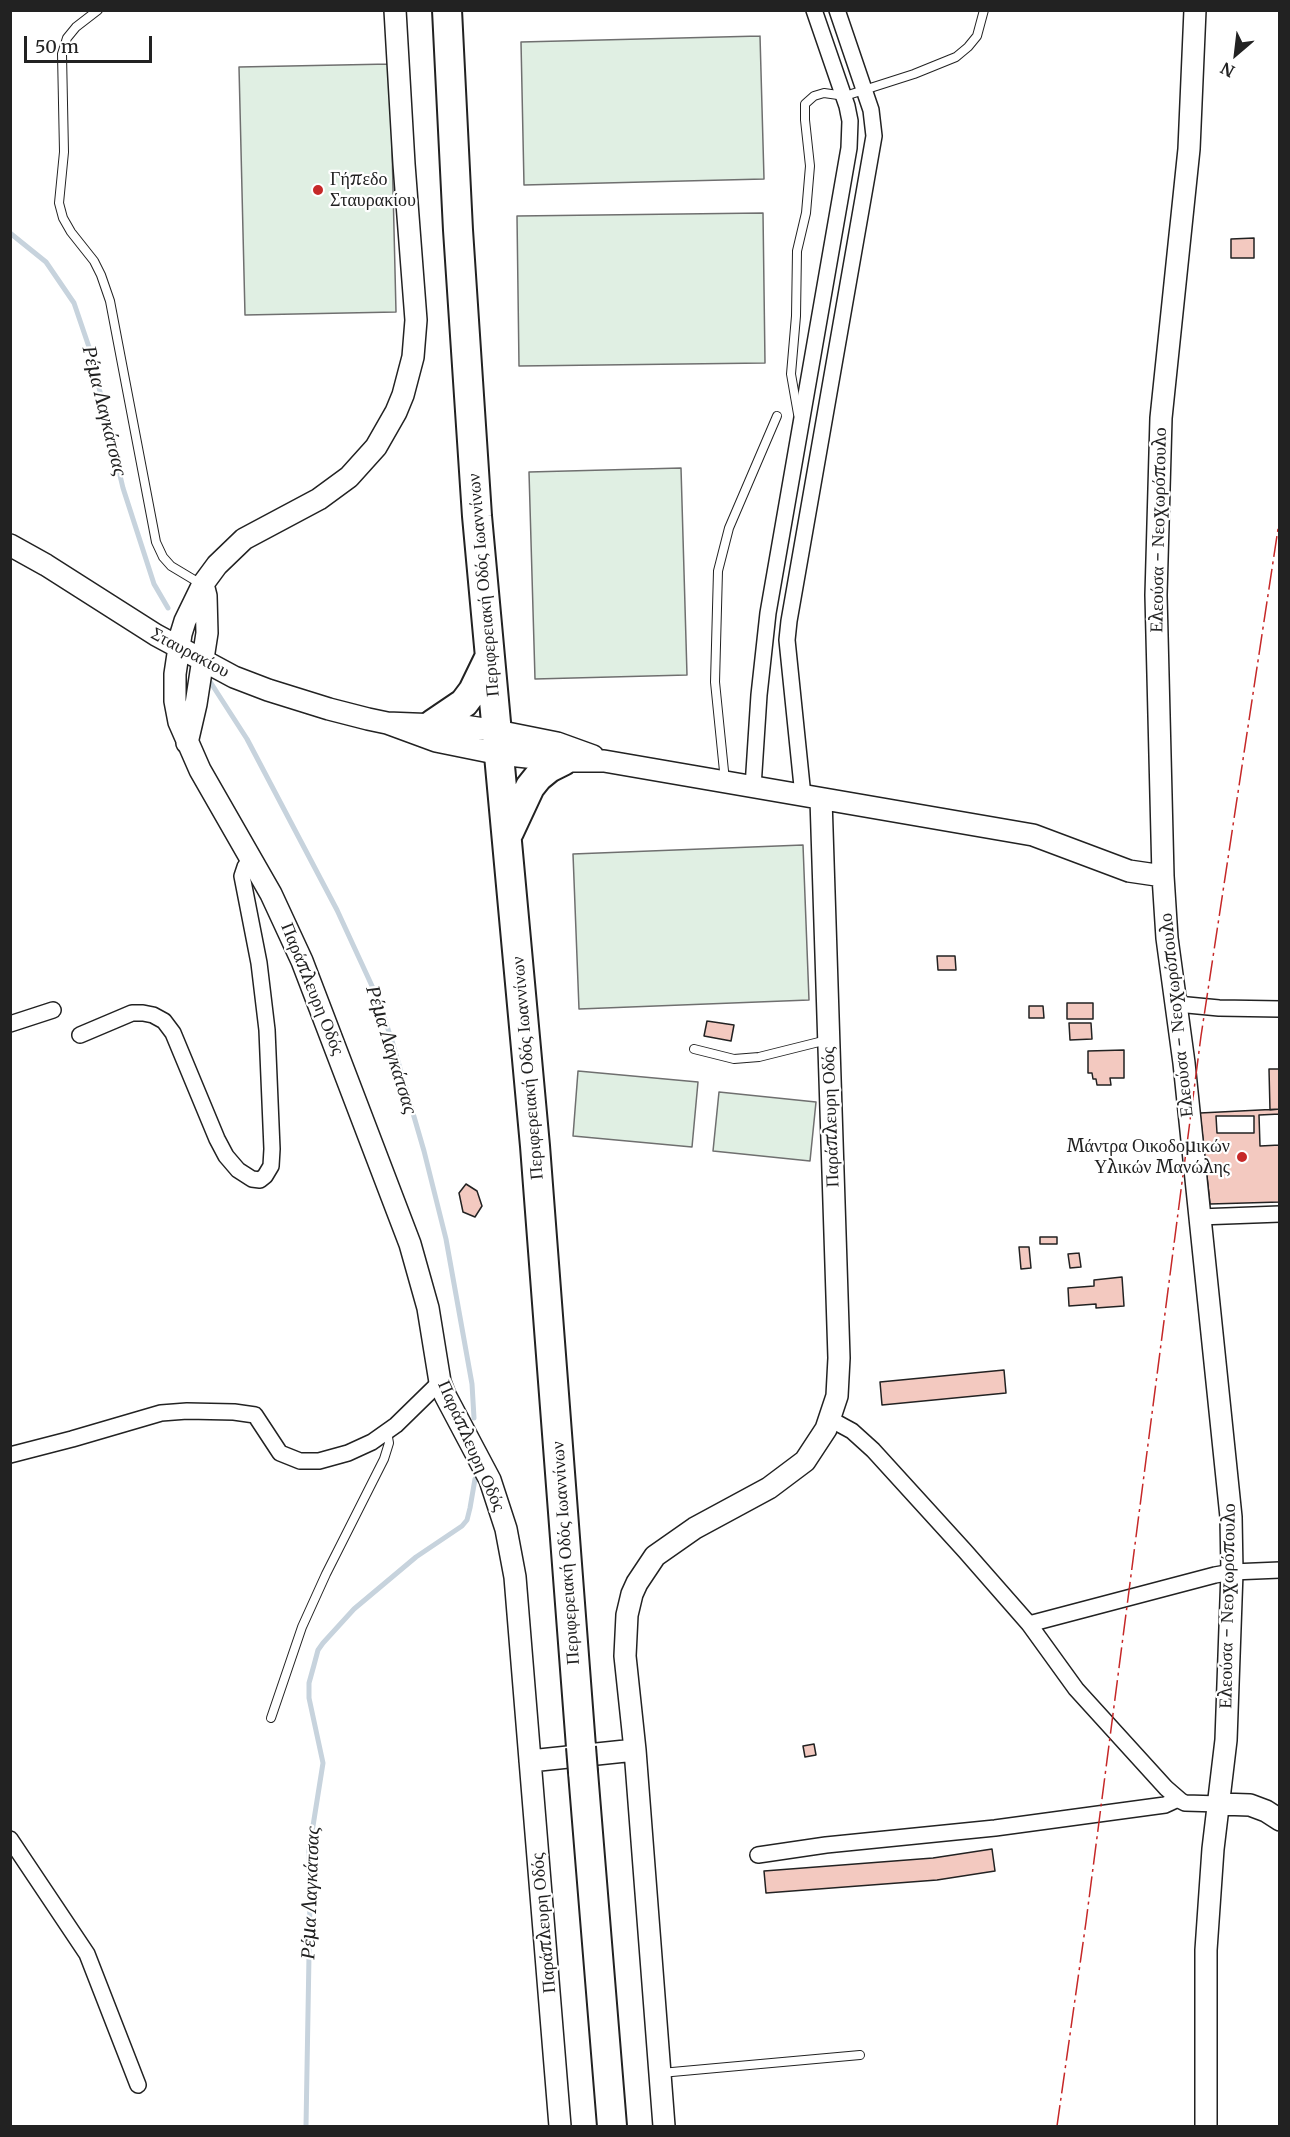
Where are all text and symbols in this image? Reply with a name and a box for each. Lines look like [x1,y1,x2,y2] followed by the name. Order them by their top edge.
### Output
[27,24,154,62] scale bar
[1206,24,1266,84] north arrow
[35,35,79,58] text: 50 m
[1217,58,1238,82] text: N
[330,169,416,212] place label: Γήπεδο Σταυρακίου
[311,183,325,197] marker: Γήπεδο Σταυρακίου
[76,343,132,479] water label: Ρέμα Λαγκάτσας
[1146,427,1172,633] street label: Ελεούσα - Νεοχωρόπουλο
[463,472,505,698] street label: Περιφερειακή Οδός Ιωαννίνων
[147,623,233,683] street label: Σταυρακίου
[1156,912,1198,1118] street label: Ελεούσα - Νεοχωρόπουλο
[276,920,348,1058] street label: Παράπλευρη Οδός
[507,955,549,1181] street label: Περιφερειακή Οδός Ιωαννίνων
[360,983,422,1117] water label: Ρέμα Λαγκάτσας
[818,1046,844,1188] street label: Παράπλευρη Οδός
[1067,1136,1230,1178] place label: Μάντρα Οικοδομικών Υλικών Μανώλης
[1235,1150,1249,1164] marker: Μάντρα Οικοδομικών Υλικών Μανώλης
[433,1377,509,1515] street label: Παράπλευρη Οδός
[547,1440,585,1666] street label: Περιφερειακή Οδός Ιωαννίνων
[1215,1503,1241,1709] street label: Ελεούσα - Νεοχωρόπουλο
[297,1826,325,1960] water label: Ρέμα Λαγκάτσας
[527,1852,561,1994] street label: Παράπλευρη Οδός

